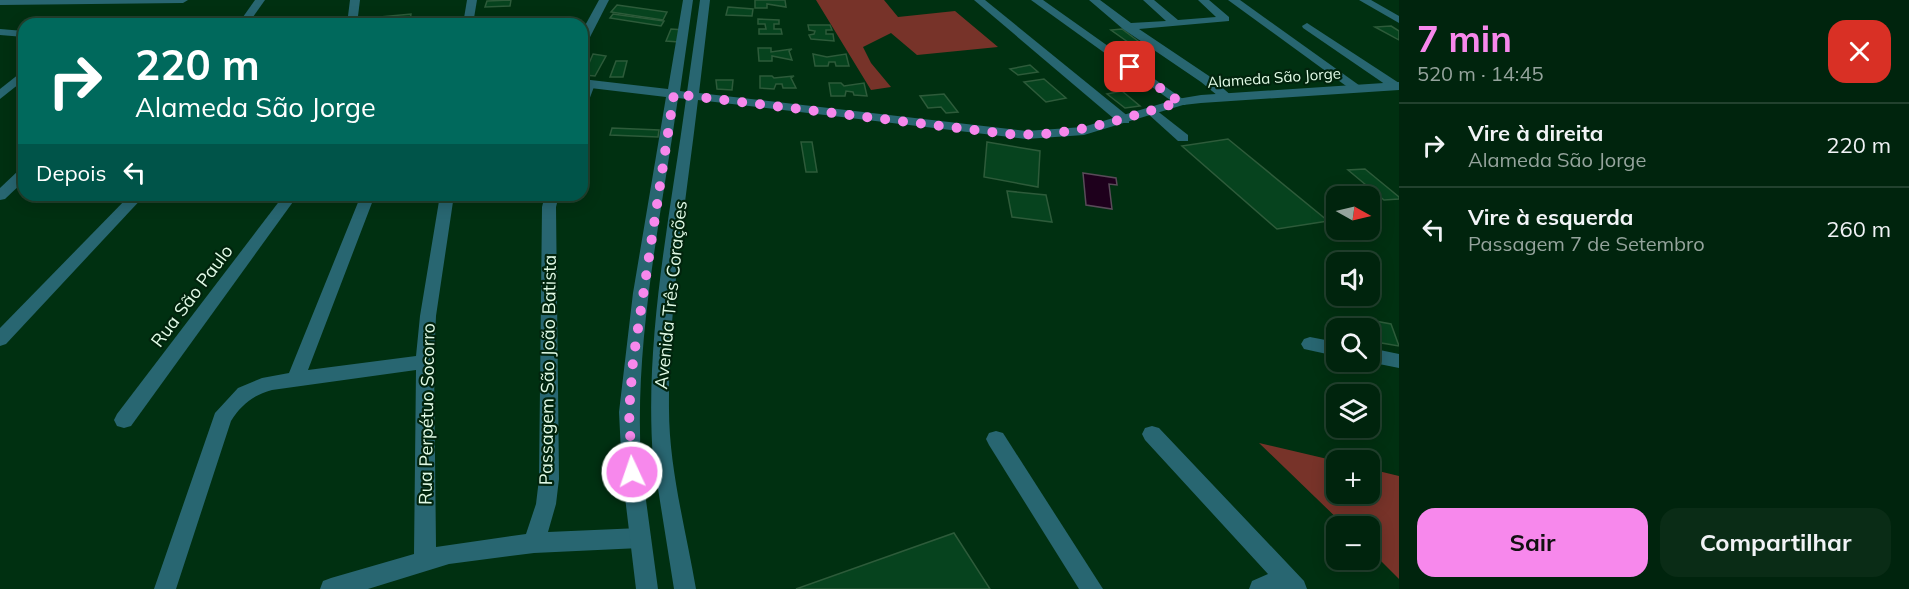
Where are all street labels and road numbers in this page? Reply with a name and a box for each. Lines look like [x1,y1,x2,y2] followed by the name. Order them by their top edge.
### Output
[1207,63,1341,92] street label: Alameda São Jorge
[649,200,692,390] street label: Avenida Três Corações
[146,240,238,351] street label: Rua São Paulo
[534,255,561,485] street label: Passagem São João Batista
[413,323,440,505] street label: Rua Perpétuo Socorro

